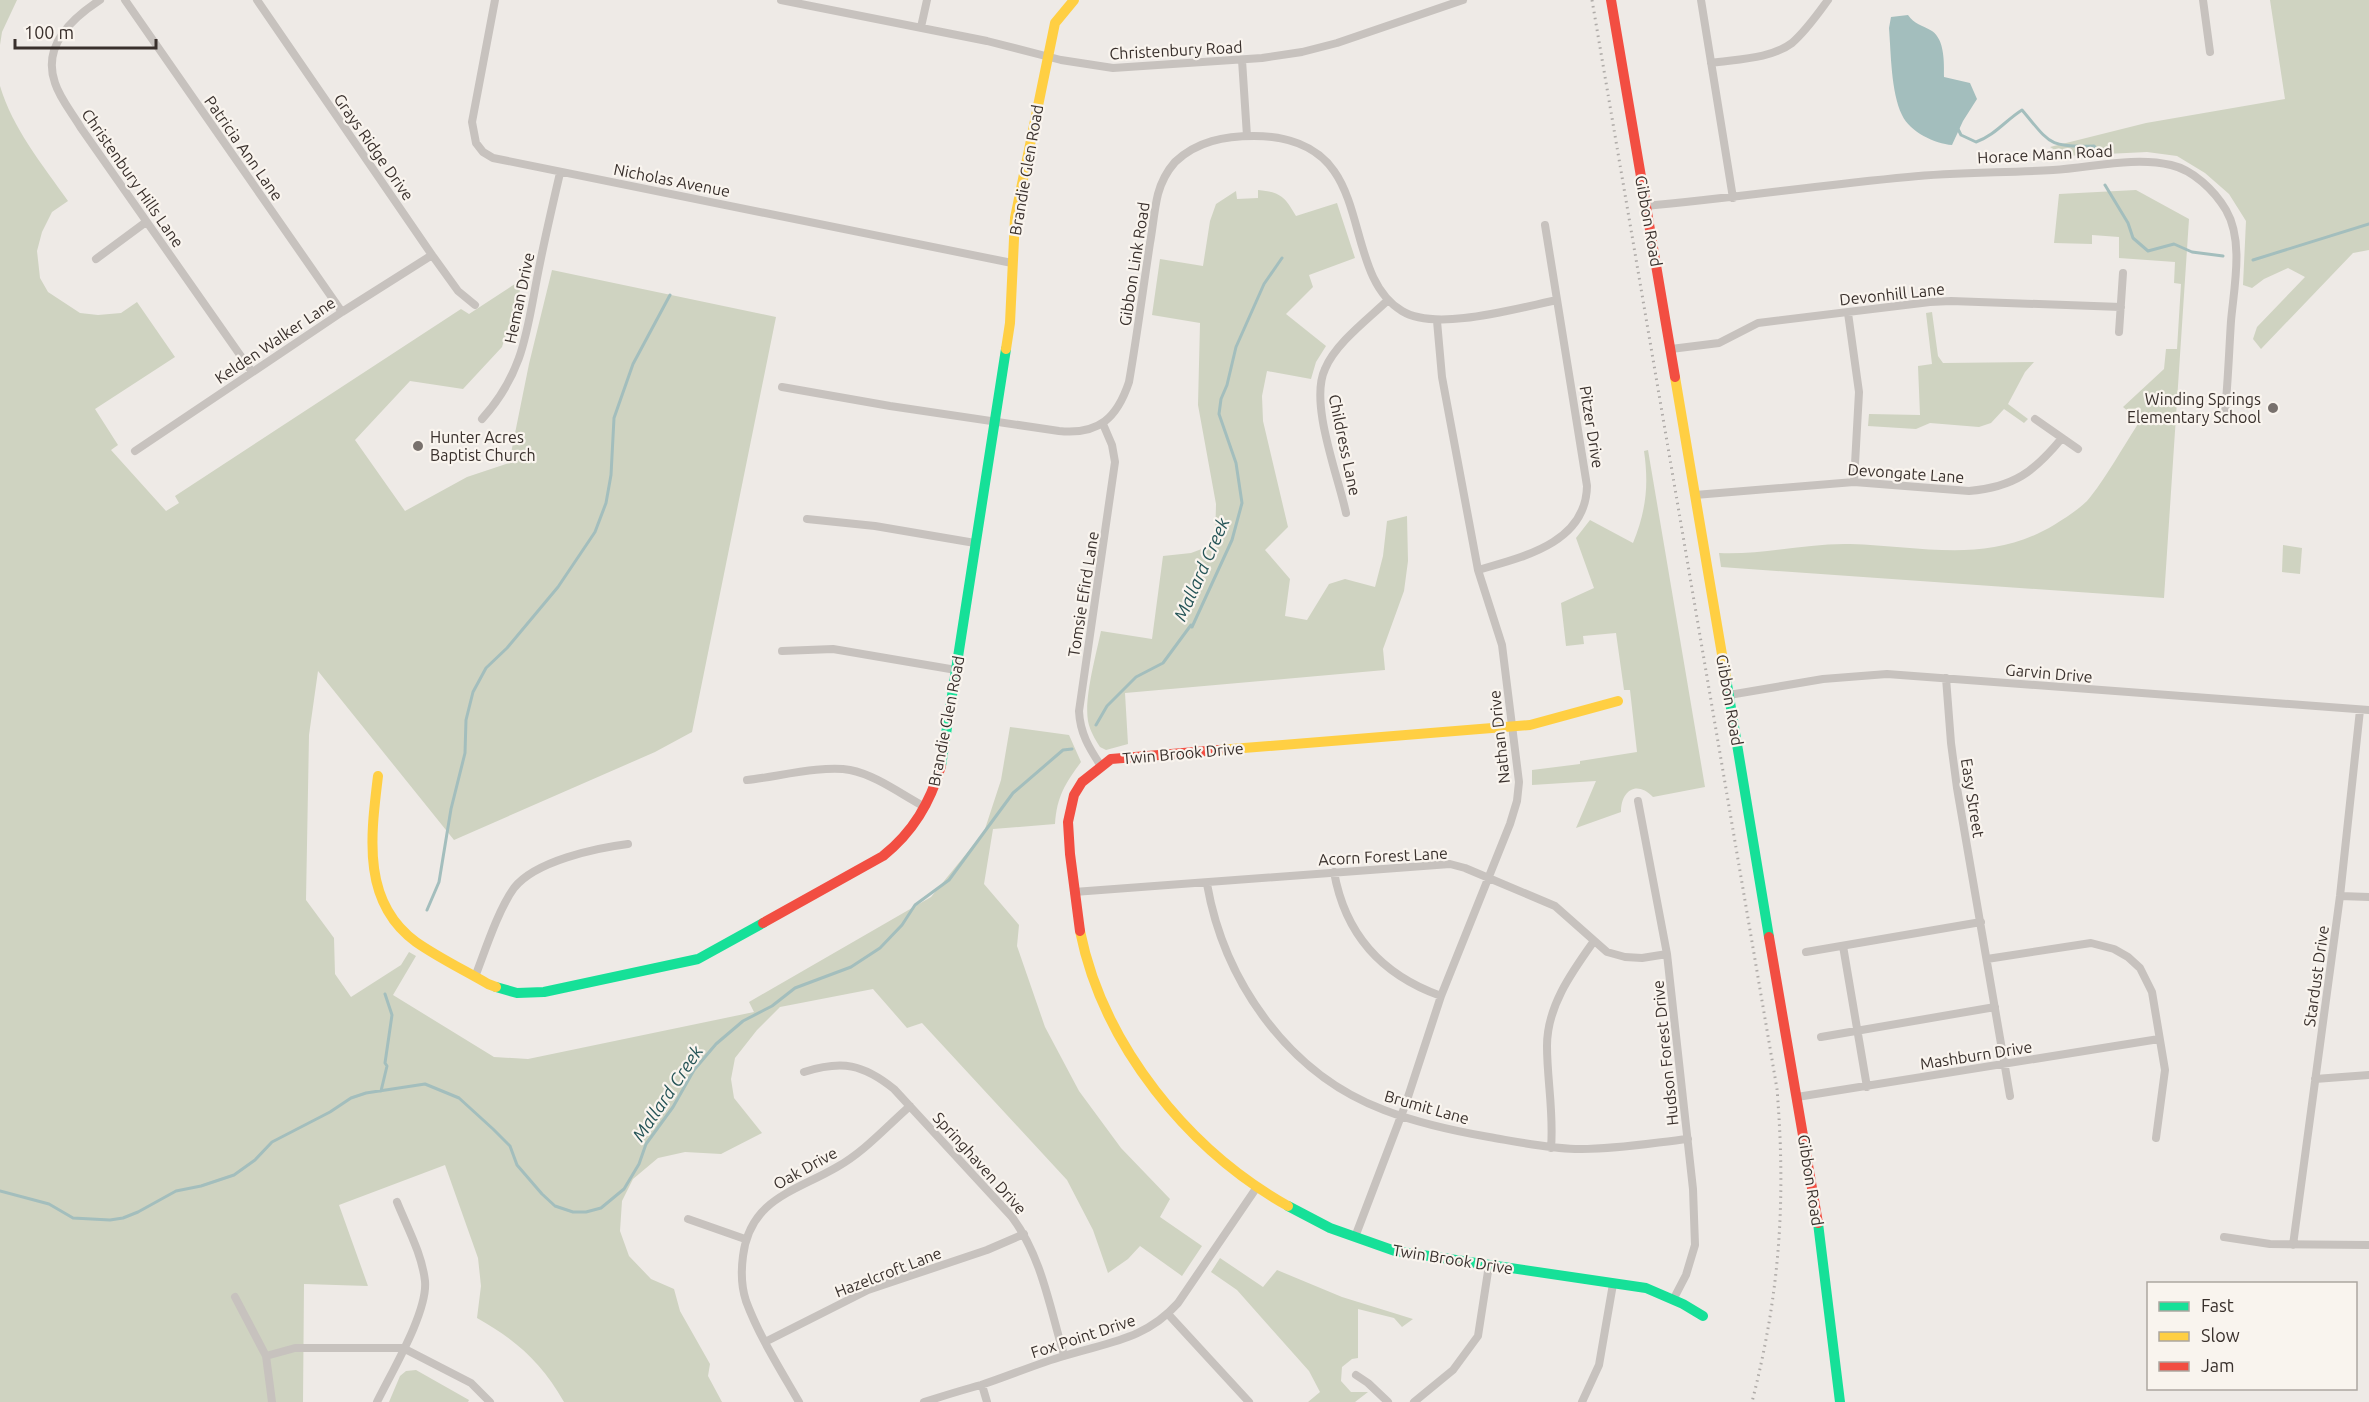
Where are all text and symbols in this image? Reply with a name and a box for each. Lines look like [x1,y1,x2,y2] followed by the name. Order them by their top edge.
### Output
[15,12,156,50] scale bar
[24,22,74,42] text: 100 m
[1109,38,1243,62] street label: Christenbury Road
[331,90,417,204] street label: Grays Ridge Drive
[201,92,287,204] street label: Patricia Ann Lane
[1006,103,1046,237] street label: Brandie Glen Road
[78,105,188,251] street label: Christenbury Hills Lane
[1977,141,2113,167] street label: Horace Mann Road
[612,160,732,200] street label: Nicholas Avenue
[1632,174,1666,268] street label: Gibbon Road
[1115,201,1153,327] street label: Gibbon Link Road
[501,251,537,345] street label: Heman Drive
[1838,280,1946,308] street label: Devonhill Lane
[211,293,339,387] street label: Kelden Walker Lane
[1577,384,1607,470] street label: Pitzer Drive
[2127,390,2261,426] place label: Winding Springs Elementary School
[1325,393,1365,497] street label: Childress Lane
[2266,401,2280,415] marker: Winding Springs Elementary School
[430,428,536,464] place label: Hunter Acres Baptist Church
[411,439,425,453] marker: Hunter Acres Baptist Church
[1847,460,1965,486] street label: Devongate Lane
[1169,514,1233,624] water label: Mallard Creek
[1064,530,1102,658] street label: Tomsie Efird Lane
[1713,653,1747,747] street label: Gibbon Road
[925,654,967,788] street label: Brandie Glen Road
[2005,660,2093,686] street label: Garvin Drive
[1485,689,1513,785] street label: Nathan Drive
[1122,739,1244,767] street label: Twin Brook Drive
[1958,757,1988,840] street label: Easy Street
[1318,844,1448,868] street label: Acorn Forest Lane
[2300,924,2332,1028] street label: Stardust Drive
[1648,979,1682,1127] street label: Hudson Forest Drive
[1919,1037,2033,1073] street label: Mashburn Drive
[628,1041,707,1145] water label: Mallard Creek
[1383,1086,1471,1128] street label: Brumit Lane
[930,1108,1030,1218] street label: Springhaven Drive
[1795,1133,1827,1227] street label: Gibbon Road
[770,1143,840,1193] street label: Oak Drive
[1392,1241,1514,1277] street label: Twin Brook Drive
[832,1243,944,1301] street label: Hazelcroft Lane
[2147,1282,2357,1390] legend
[2201,1295,2234,1315] text: Fast
[1028,1311,1138,1361] street label: Fox Point Drive
[2201,1325,2240,1345] text: Slow
[2201,1355,2235,1375] text: Jam

